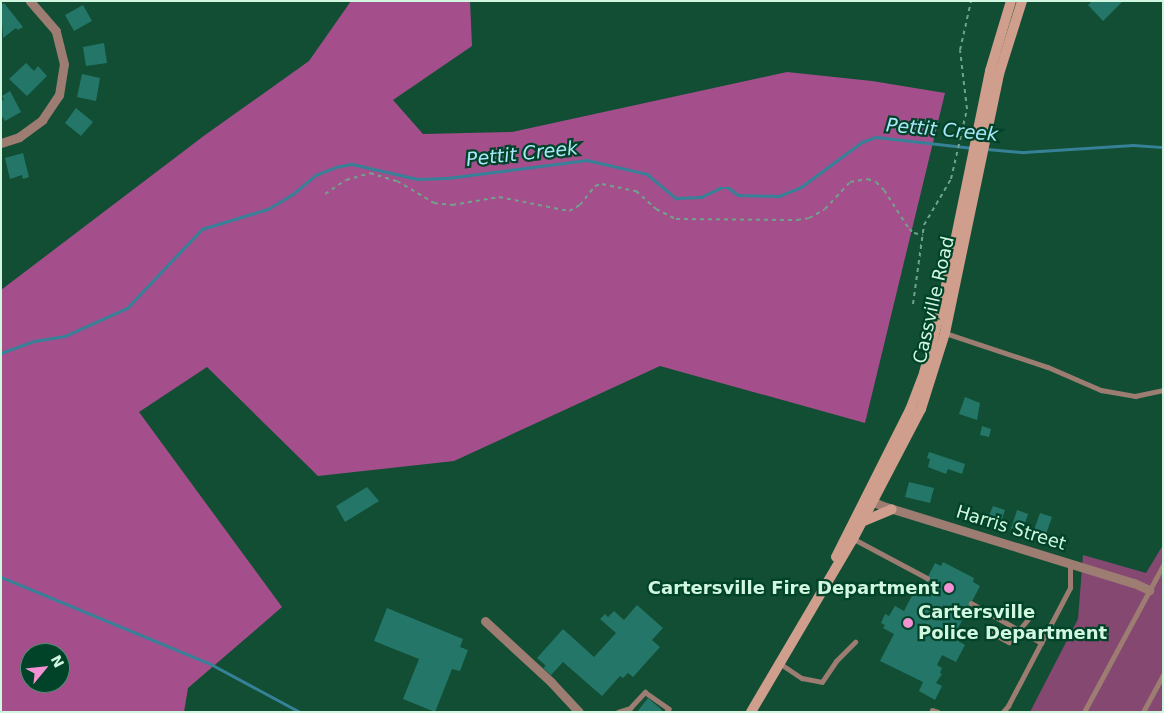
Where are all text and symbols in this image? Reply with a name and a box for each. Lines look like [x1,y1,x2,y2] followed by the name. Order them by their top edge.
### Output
[885,114,999,146] water label: Pettit Creek
[465,137,579,171] water label: Pettit Creek
[909,234,959,366] street label: Cassville Road
[953,501,1069,555] street label: Harris Street
[648,577,939,599] place label: Cartersville Fire Department
[943,582,955,594] marker: Cartersville Fire Department
[918,602,1107,644] place label: Cartersville Police Department
[902,617,914,629] marker: Cartersville Police Department
[20,643,70,693] north arrow
[48,652,67,670] text: N

